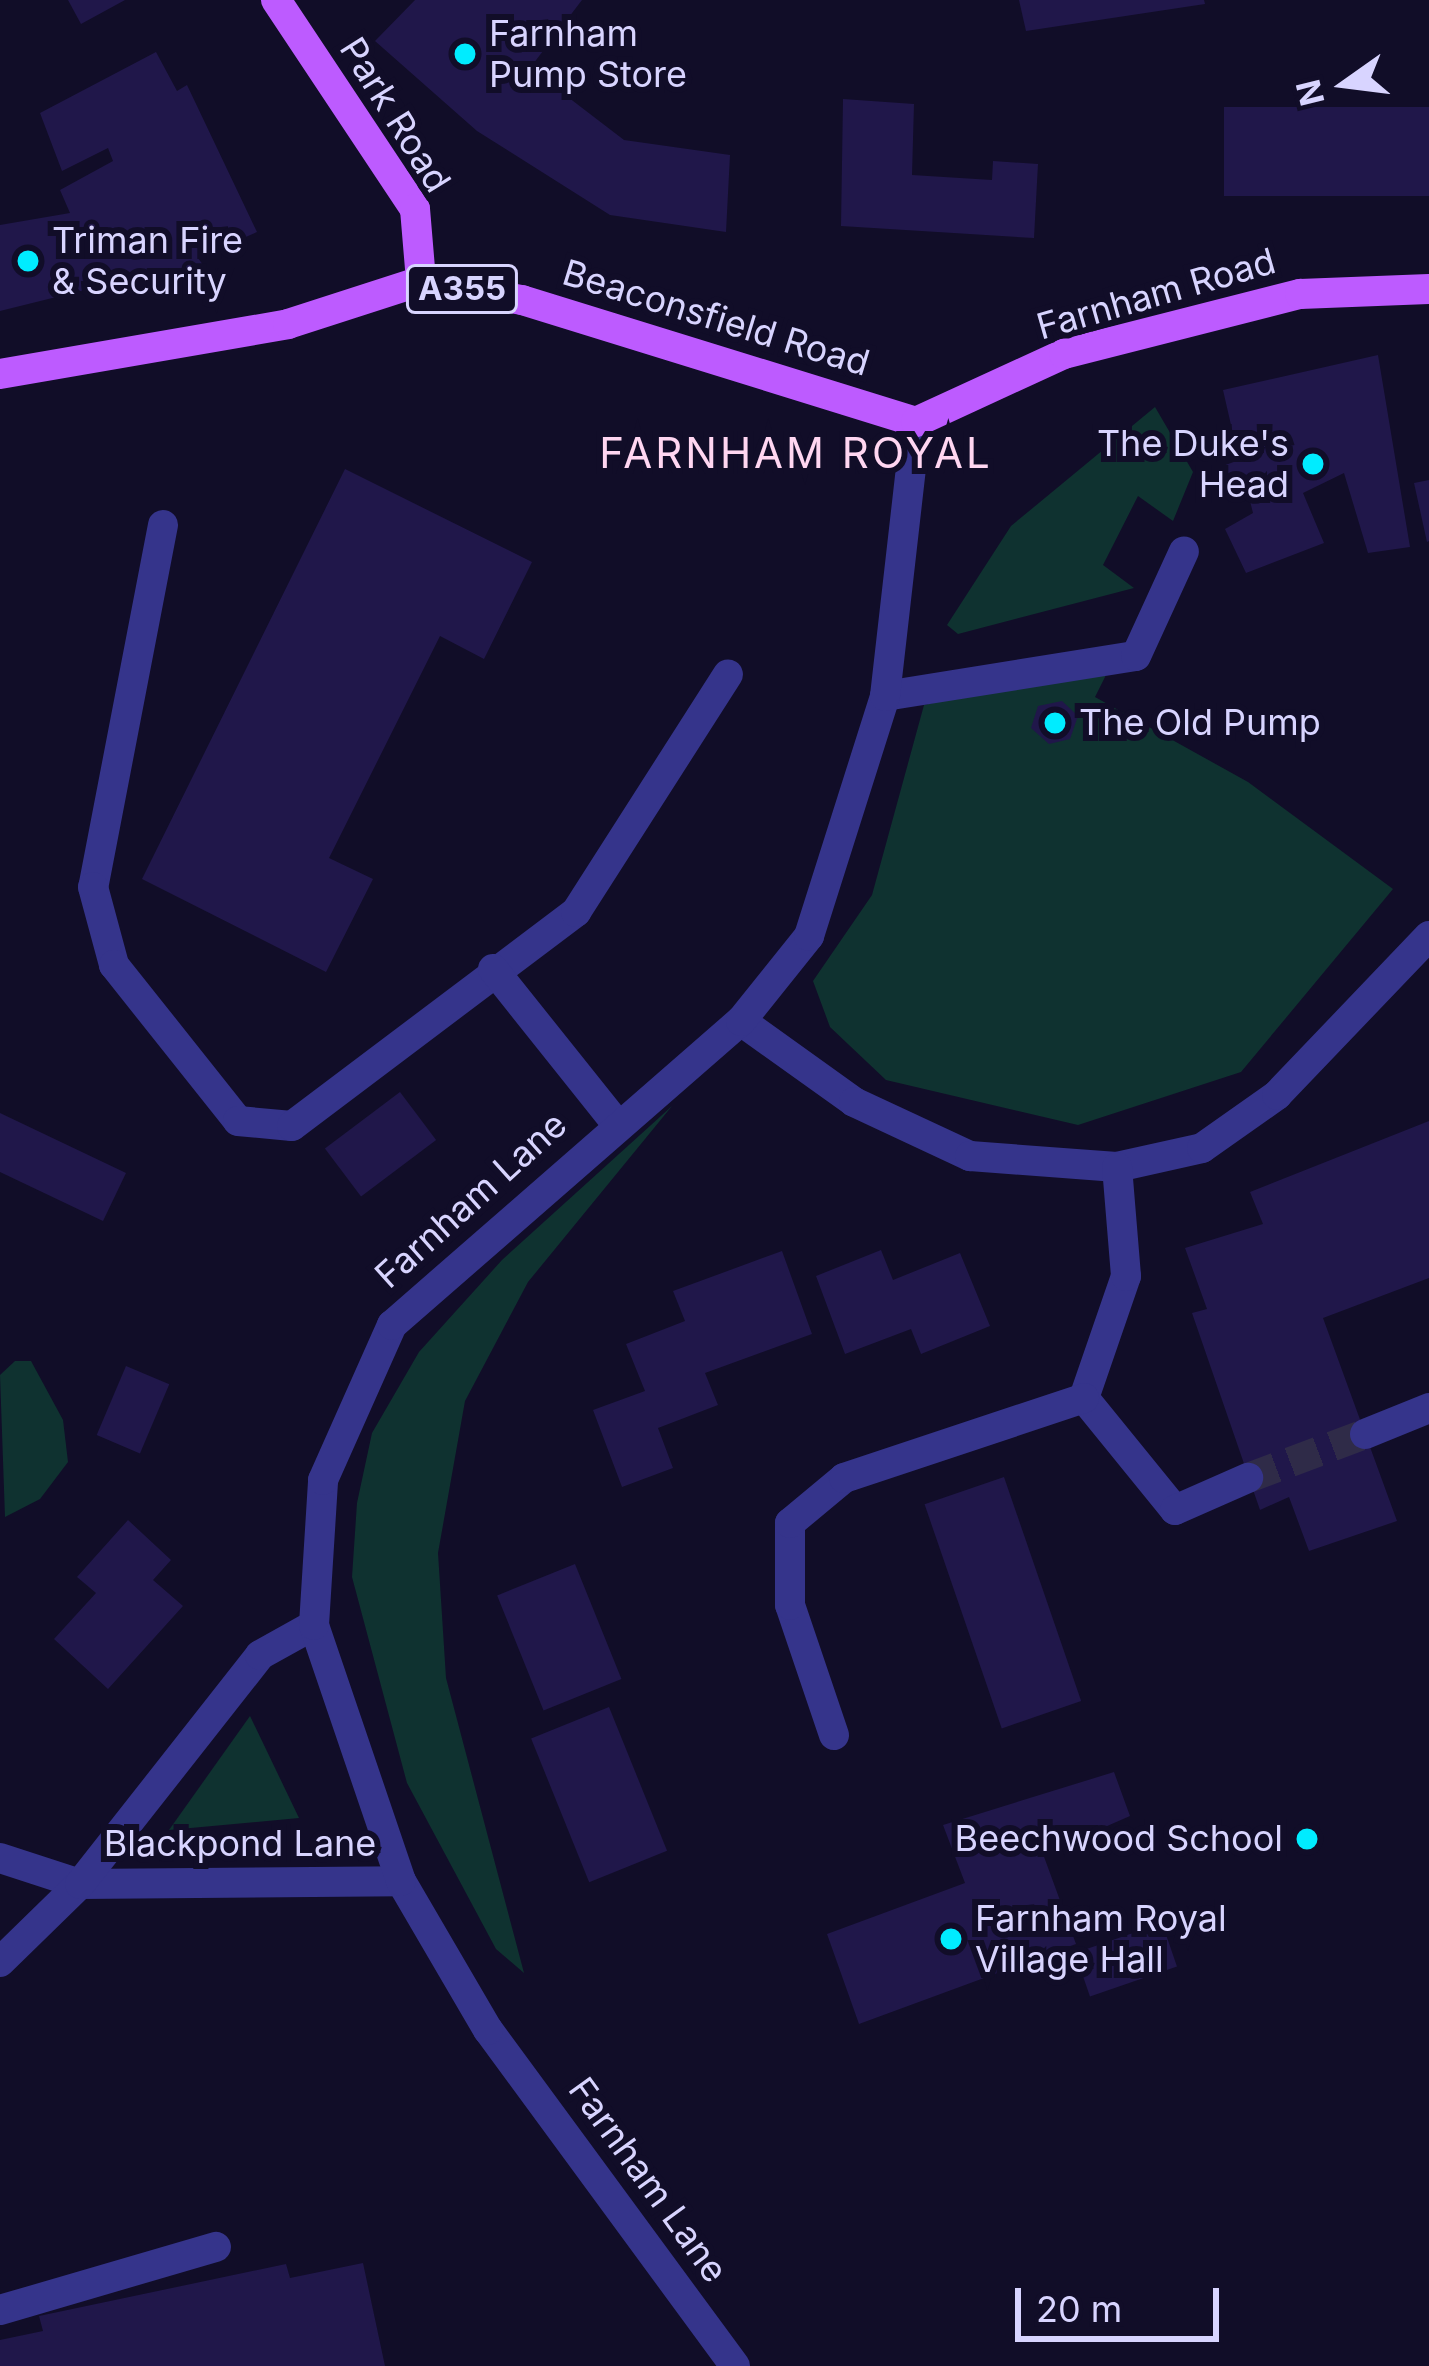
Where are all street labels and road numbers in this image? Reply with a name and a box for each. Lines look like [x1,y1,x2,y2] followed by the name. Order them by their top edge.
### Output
[331,30,459,200] street label: Park Road
[1032,239,1280,349] street label: Farnham Road
[557,251,875,385] street label: Beaconsfield Road
[405,262,519,316] road number: A355
[367,1103,575,1297] street label: Farnham Lane
[104,1822,376,1866] street label: Blackpond Lane
[559,2069,737,2291] street label: Farnham Lane

